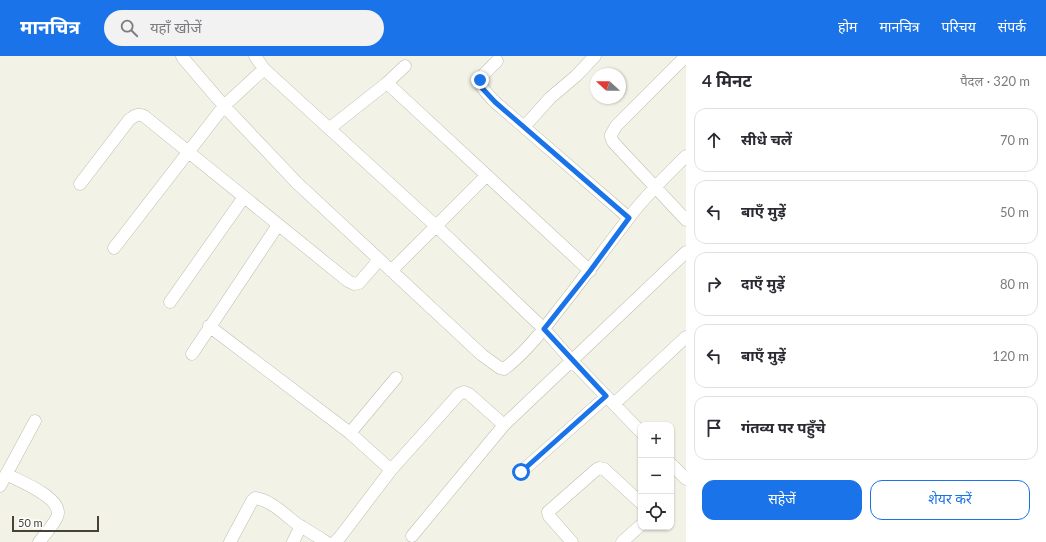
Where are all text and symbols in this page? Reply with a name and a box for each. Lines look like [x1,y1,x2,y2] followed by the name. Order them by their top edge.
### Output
[104,10,384,46] search box
[20,15,80,38] text: मानचित्र
[118,17,140,39] icon: search
[150,18,202,36] text: यहाँ खोजें
[838,18,857,35] text: होम
[879,18,920,35] text: मानचित्र
[942,18,976,35] text: परिचय
[998,18,1026,35] text: संपर्क
[590,68,626,104] north arrow
[702,70,752,91] text: 4 मिनट
[471,71,489,89] route end
[960,73,1030,89] text: पैदल · 320 m
[703,129,725,151] icon: ahead
[741,130,792,148] text: सीधे चलें
[1000,132,1029,148] text: 70 m
[703,201,725,223] icon: left
[741,202,786,220] text: बाएँ मुड़ें
[1000,204,1029,220] text: 50 m
[703,273,725,295] icon: right
[741,274,785,292] text: दाएँ मुड़ें
[1000,276,1029,292] text: 80 m
[703,345,725,367] icon: left
[741,346,786,364] text: बाएँ मुड़ें
[992,348,1029,364] text: 120 m
[703,417,725,439] icon: arrive
[741,418,825,436] text: गंतव्य पर पहुँचे
[638,422,674,530] map controls
[638,422,674,458] button: +
[638,458,674,494] button: −
[512,463,530,481] route start
[702,480,862,520] button: सहेजें
[870,480,1030,520] button: शेयर करें
[638,494,674,530] button: locate
[12,514,99,533] scale bar
[18,516,43,529] text: 50 m

